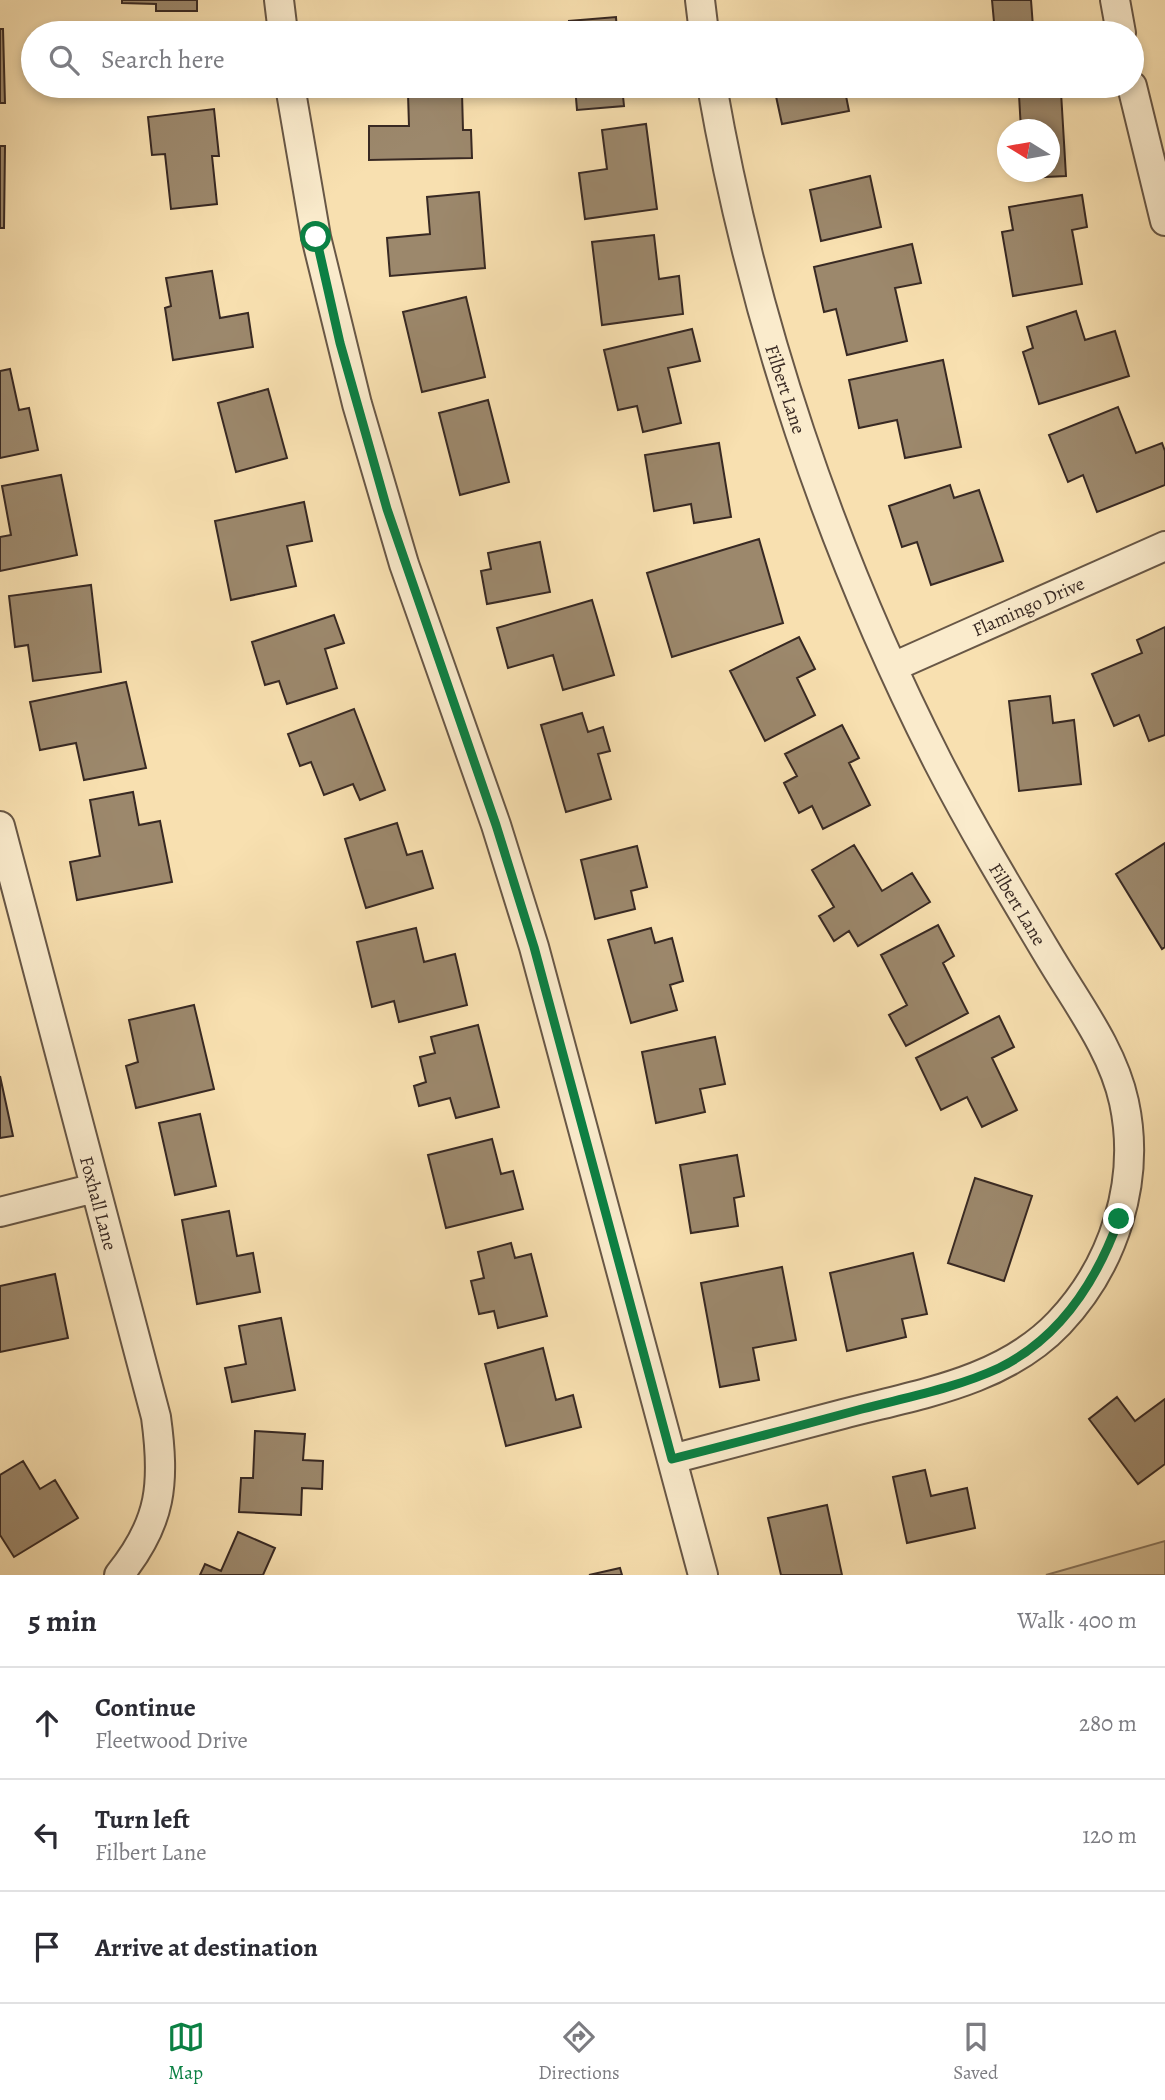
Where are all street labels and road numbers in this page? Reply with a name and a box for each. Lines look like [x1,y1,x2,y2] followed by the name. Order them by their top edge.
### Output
[758,341,812,437] street label: Filbert Lane
[968,571,1089,643] street label: Flamingo Drive
[982,858,1052,951] street label: Filbert Lane
[73,1153,123,1253] street label: Foxhall Lane

